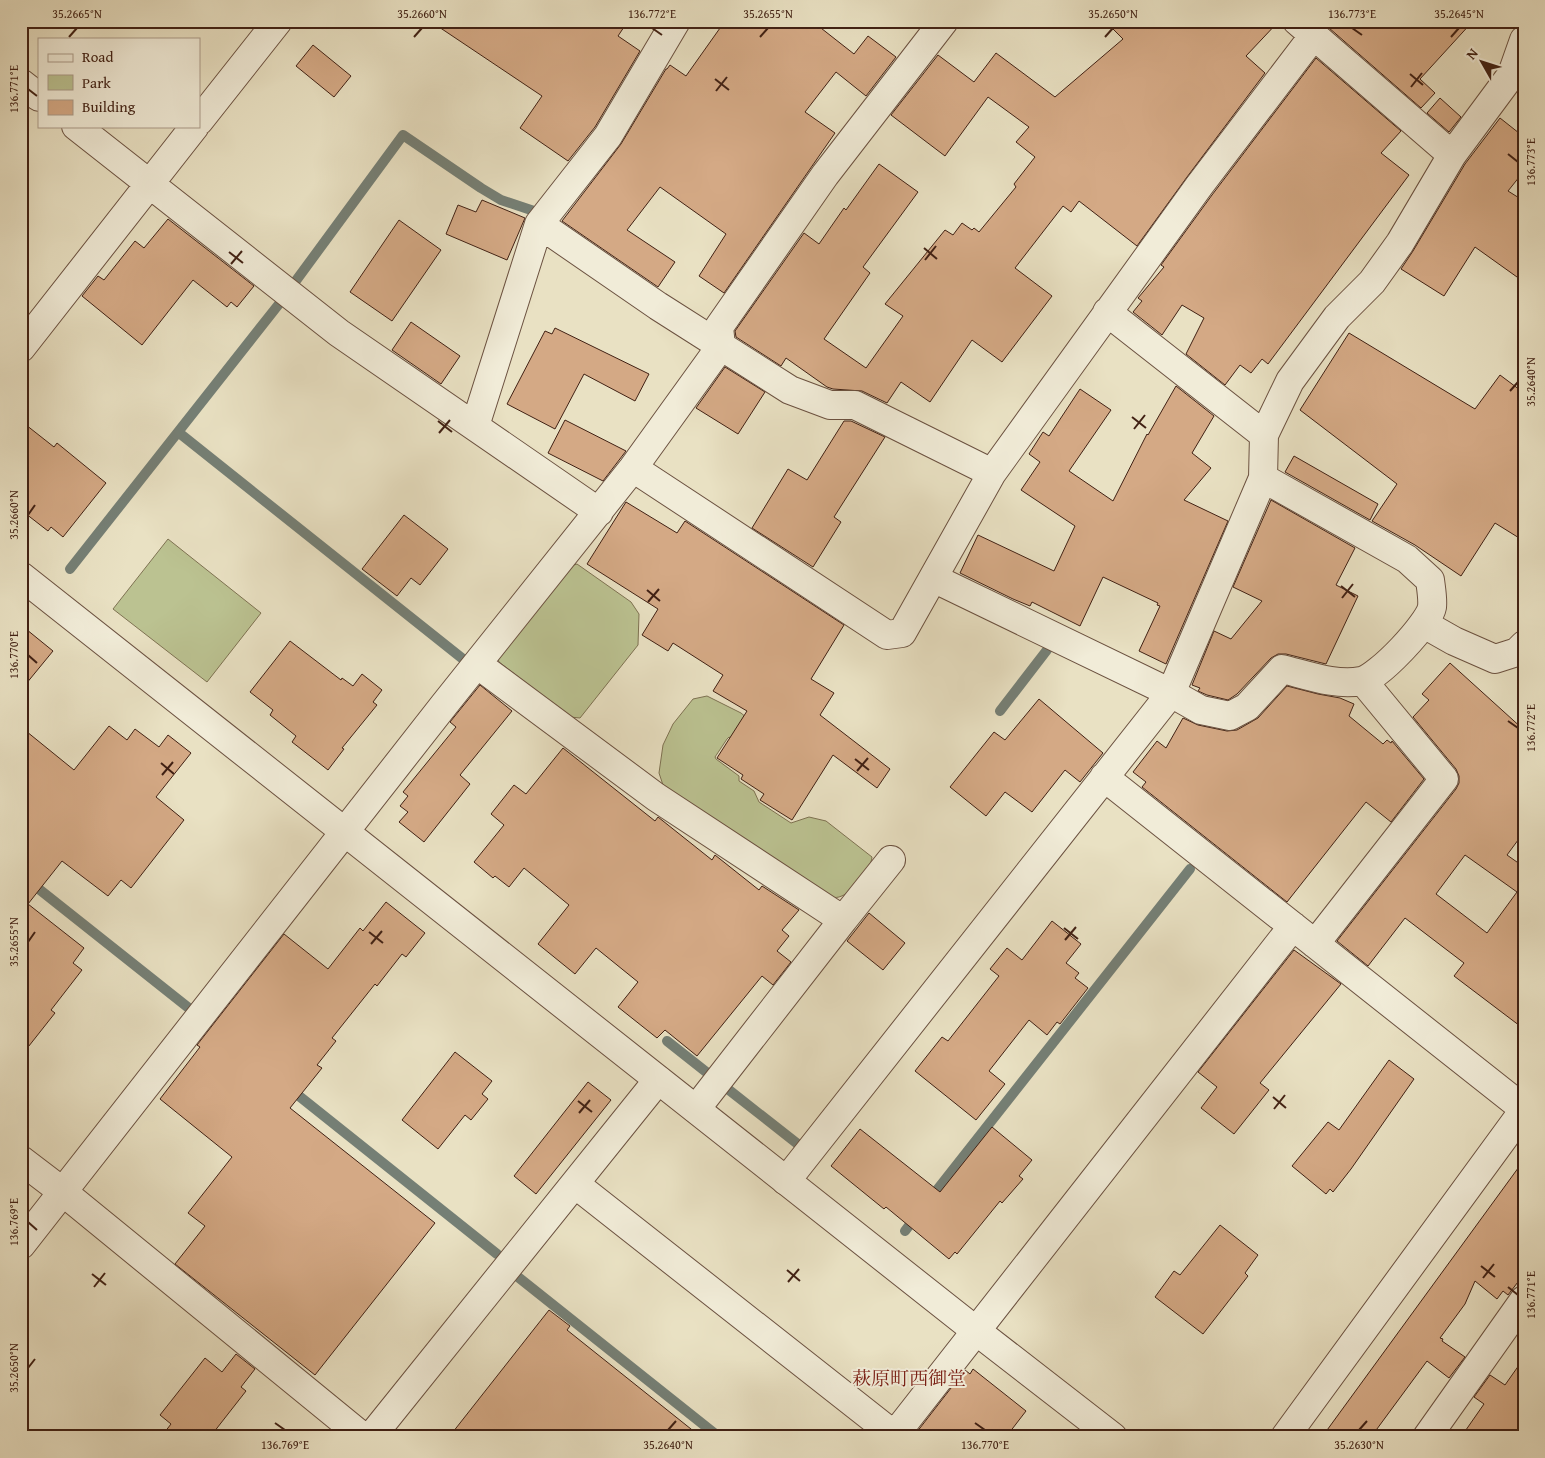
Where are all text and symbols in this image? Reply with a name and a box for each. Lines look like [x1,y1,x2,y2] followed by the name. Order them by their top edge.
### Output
[52,5,102,22] text: 35.2665°N
[397,5,447,22] text: 35.2660°N
[628,5,676,22] text: 136.772°E
[743,5,793,22] text: 35.2655°N
[1088,5,1138,22] text: 35.2650°N
[1328,5,1376,22] text: 136.773°E
[1434,5,1484,22] text: 35.2645°N
[38,38,200,128] legend
[1458,38,1508,88] north arrow
[1461,43,1483,64] text: N
[82,46,113,67] text: Road
[5,65,22,113] text: 136.771°E
[82,72,111,93] text: Park
[82,96,136,117] text: Building
[1522,138,1539,186] text: 136.773°E
[1522,357,1539,407] text: 35.2640°N
[5,490,22,540] text: 35.2660°N
[5,631,22,679] text: 136.770°E
[1522,704,1539,752] text: 136.772°E
[5,917,22,967] text: 35.2655°N
[5,1198,22,1246] text: 136.769°E
[1522,1271,1539,1319] text: 136.771°E
[5,1343,22,1393] text: 35.2650°N
[852,1364,966,1392] district label: 萩原町西御堂
[261,1436,309,1453] text: 136.769°E
[643,1436,693,1453] text: 35.2640°N
[961,1436,1009,1453] text: 136.770°E
[1334,1436,1384,1453] text: 35.2630°N

